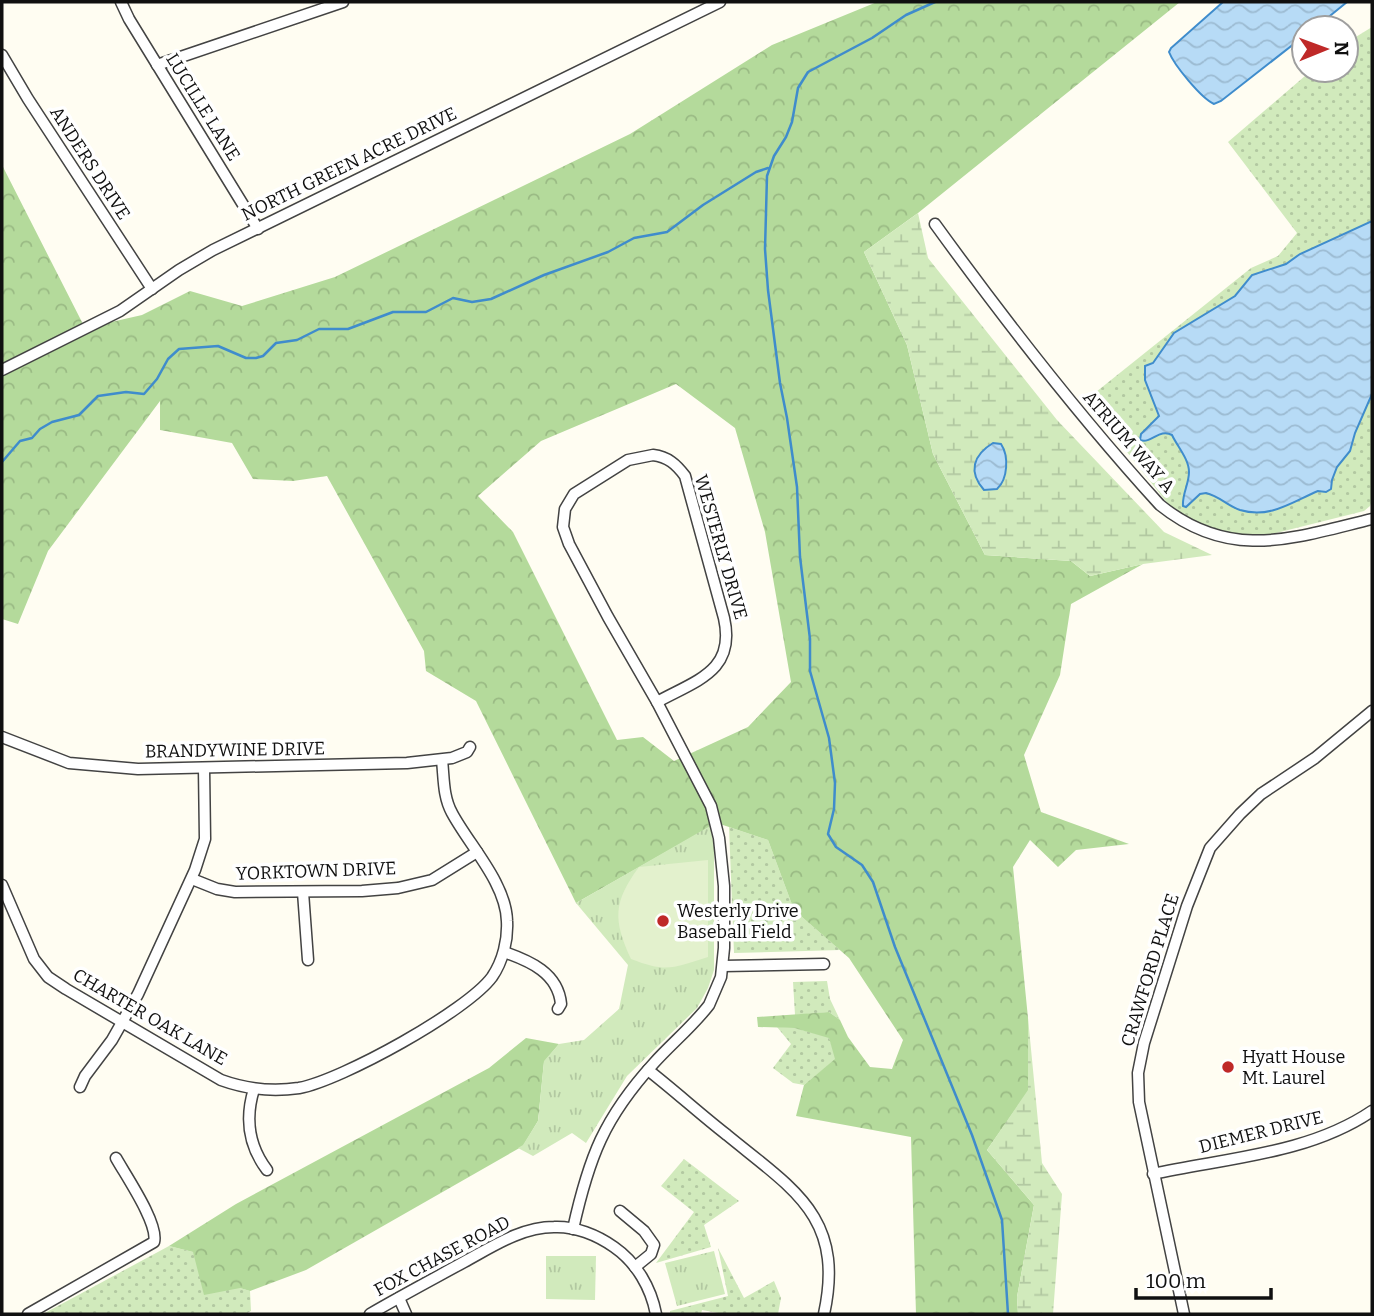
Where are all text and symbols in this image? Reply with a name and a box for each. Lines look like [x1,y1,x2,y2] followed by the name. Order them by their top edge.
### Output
[1290,14,1360,84] north arrow
[1330,41,1353,57] text: N
[161,49,245,165] street label: LUCILLE LANE
[45,102,135,224] street label: ANDERS DRIVE
[238,102,460,226] street label: NORTH GREEN ACRE DRIVE
[1079,386,1180,498] street label: ATRIUM WAY A
[690,472,752,622] street label: WESTERLY DRIVE
[145,737,325,763] street label: BRANDYWINE DRIVE
[235,857,397,885] street label: YORKTOWN DRIVE
[1116,891,1184,1049] street label: CRAWFORD PLACE
[677,900,799,943] place label: Westerly Drive Baseball Field
[655,913,671,929] marker: Westerly Drive Baseball Field
[69,964,231,1070] street label: CHARTER OAK LANE
[1242,1046,1345,1089] place label: Hyatt House Mt. Laurel
[1220,1059,1236,1075] marker: Hyatt House Mt. Laurel
[1197,1106,1325,1158] street label: DIEMER DRIVE
[370,1211,514,1301] street label: FOX CHASE ROAD
[1136,1256,1271,1300] scale bar
[1146,1268,1206,1294] text: 100 m

